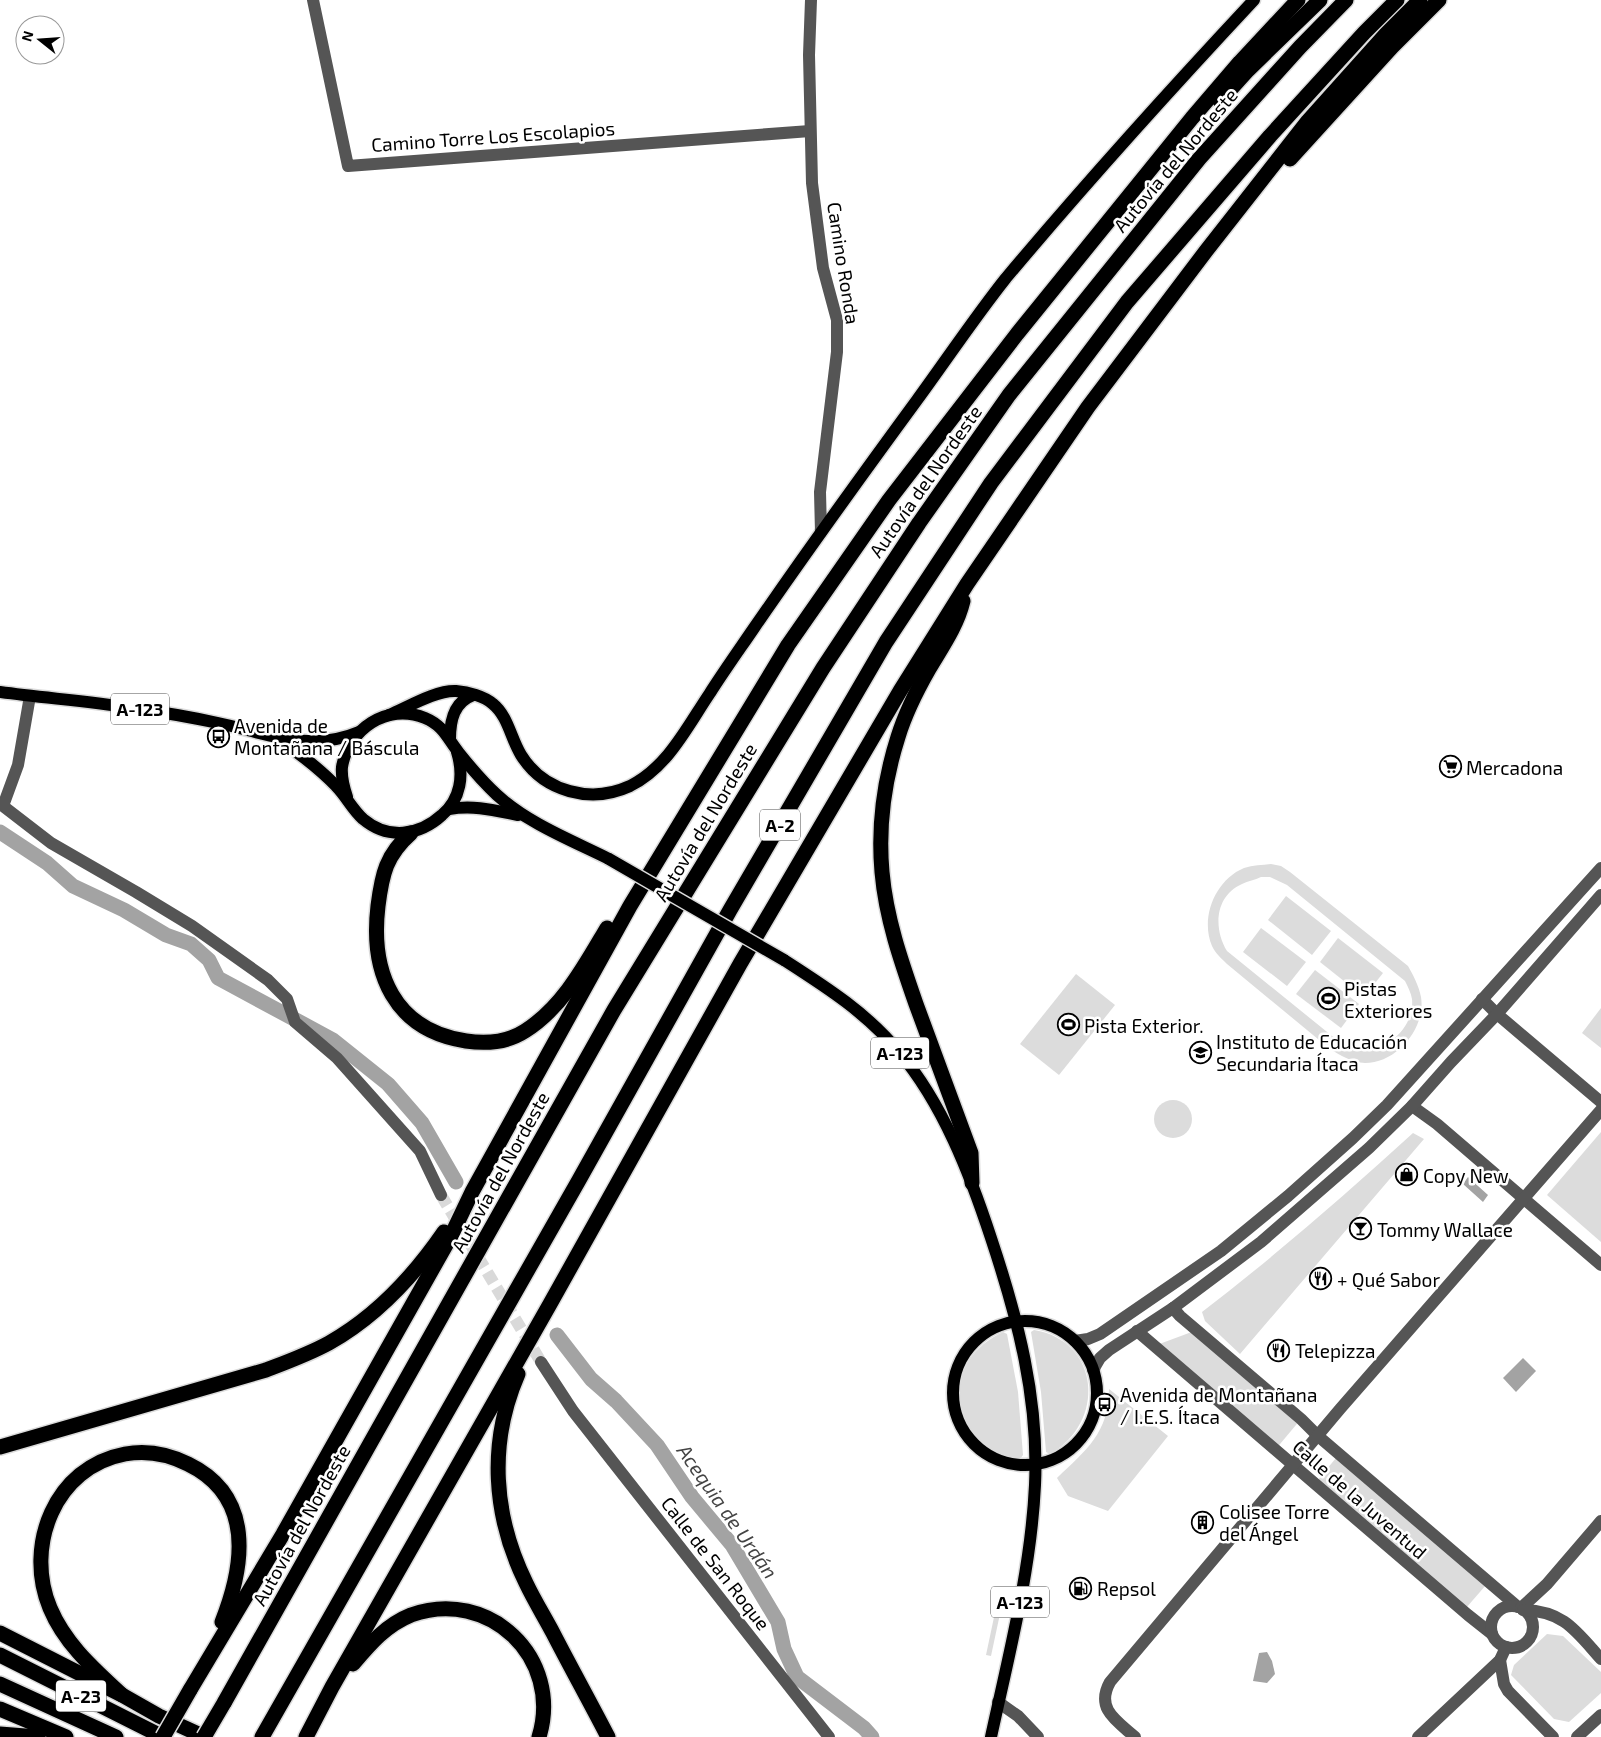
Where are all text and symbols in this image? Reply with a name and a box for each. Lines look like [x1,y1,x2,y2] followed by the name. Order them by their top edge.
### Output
[15,15,65,65] north arrow
[17,29,37,43] text: N
[1108,84,1242,236] street label: Autovía del Nordeste
[370,116,616,156] street label: Camino Torre Los Escolapios
[823,200,865,326] street label: Camino Ronda
[864,401,986,561] street label: Autovía del Nordeste
[111,694,169,724] road number: A-123
[234,714,419,759] place label: Avenida de Montañana / Báscula
[206,724,230,748] bus stop icon: Avenida de Montañana / Báscula
[649,739,761,905] street label: Autovía del Nordeste
[1438,755,1462,779] supermarket icon: Mercadona
[1466,756,1563,779] place label: Mercadona
[760,810,800,840] road number: A-2
[1344,977,1432,1022] place label: Pistas Exteriores
[1316,987,1340,1011] sports icon: Pistas Exteriores
[1056,1013,1080,1037] sports icon: Pista Exterior.
[1084,1014,1204,1037] place label: Pista Exterior.
[1216,1030,1407,1075] place label: Instituto de Educación Secundaria Ítaca
[871,1038,929,1068] road number: A-123
[1188,1040,1212,1064] school or university icon: Instituto de Educación Secundaria Ítaca
[446,1088,554,1256] street label: Autovía del Nordeste
[1395,1163,1419,1187] shop icon: Copy New
[1423,1164,1509,1187] place label: Copy New
[1349,1217,1373,1241] bar icon: Tommy Wallace
[1377,1218,1513,1241] place label: Tommy Wallace
[1309,1267,1333,1291] restaurant icon: + Qué Sabor
[1337,1268,1440,1291] place label: + Qué Sabor
[1267,1338,1291,1362] restaurant icon: Telepizza
[1295,1339,1376,1362] place label: Telepizza
[1120,1383,1317,1428] place label: Avenida de Montañana / I.E.S. Ítaca
[1092,1393,1116,1417] bus stop icon: Avenida de Montañana / I.E.S. Ítaca
[1288,1435,1432,1563] street label: Calle de la Juventud
[672,1438,783,1583] water label: Acequia de Urdán
[247,1441,355,1609] street label: Autovía del Nordeste
[657,1492,775,1634] street label: Calle de San Roque
[1219,1500,1330,1545] place label: Colisee Torre del Ángel
[1191,1510,1215,1534] building icon: Colisee Torre del Ángel
[1069,1576,1093,1600] fuel station icon: Repsol
[1097,1577,1156,1600] place label: Repsol
[991,1586,1049,1618] road number: A-123
[56,1680,106,1712] road number: A-23

